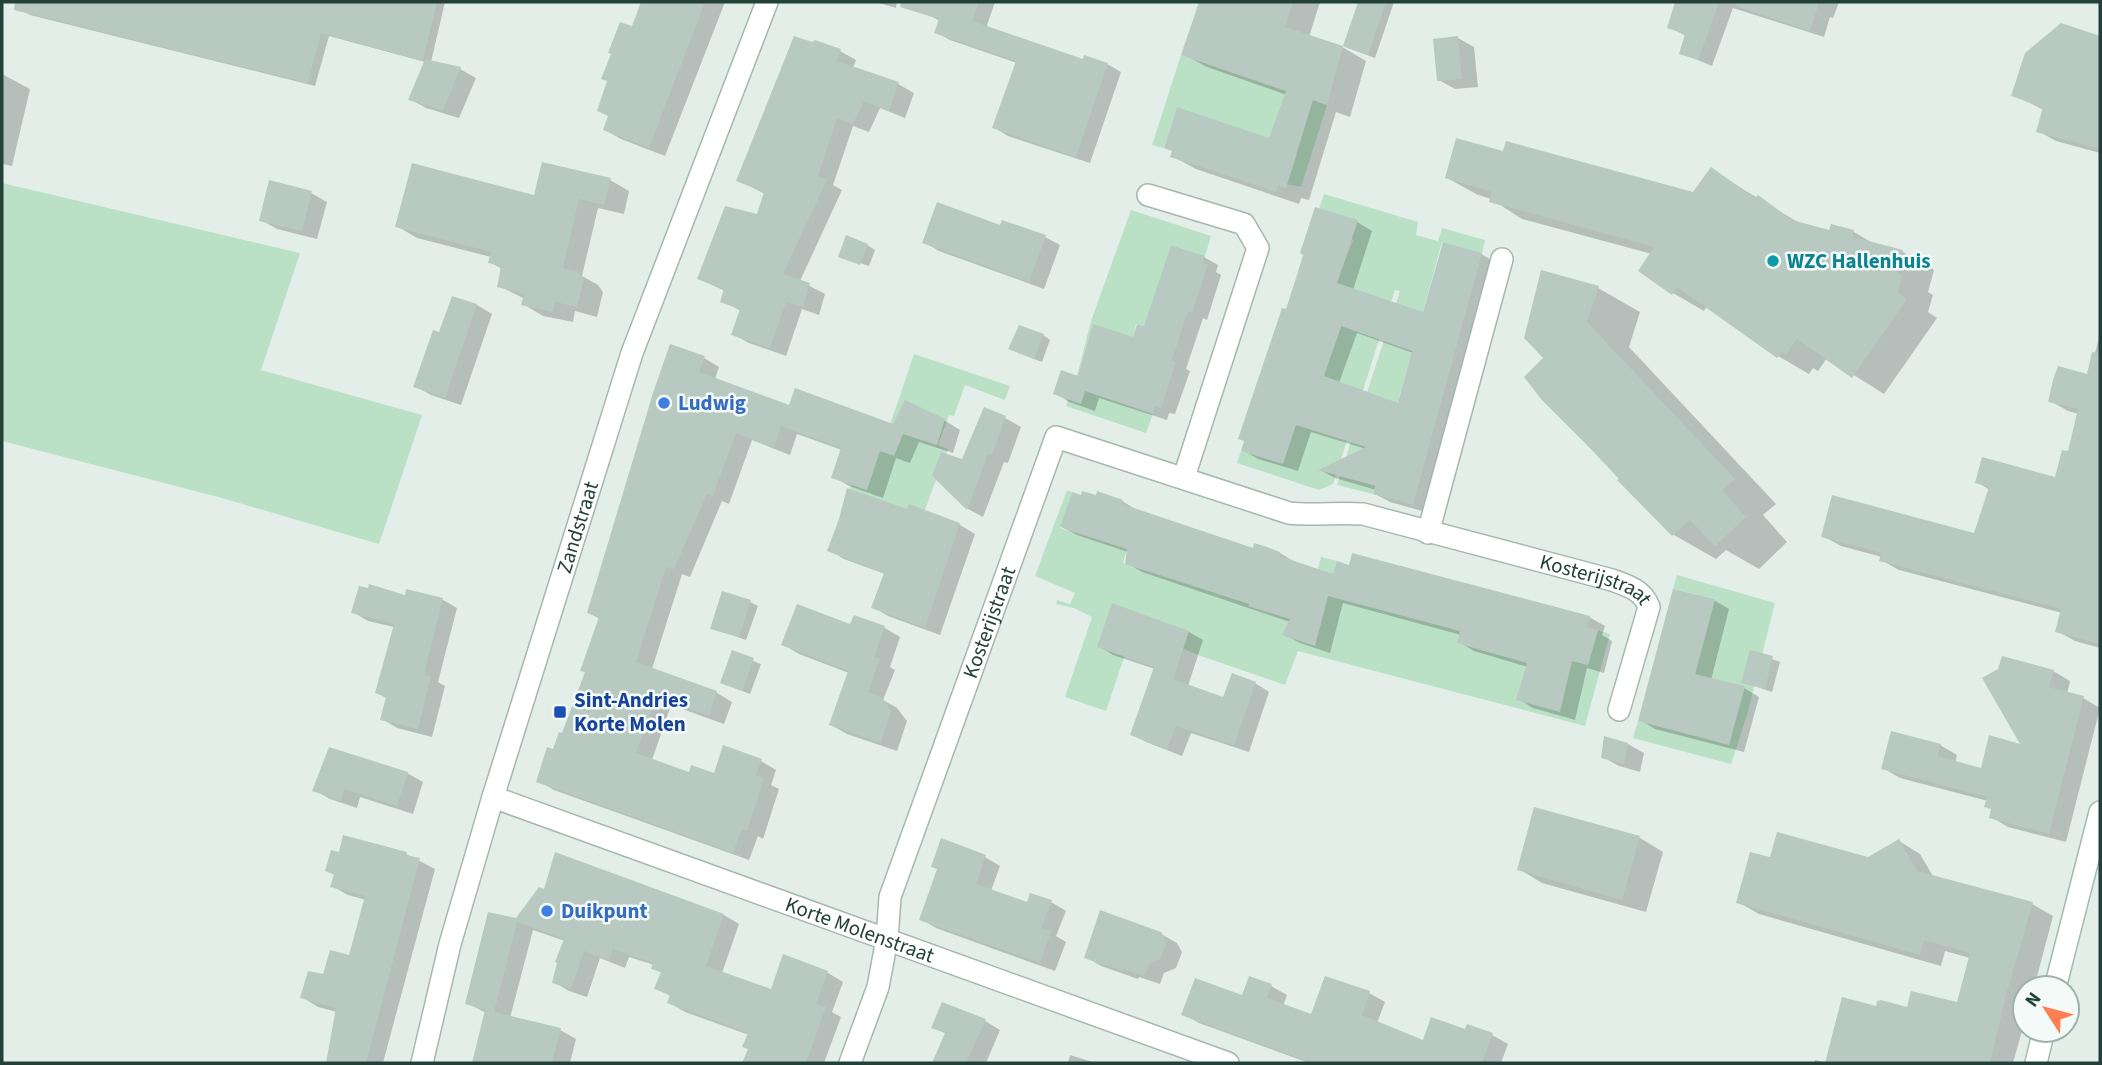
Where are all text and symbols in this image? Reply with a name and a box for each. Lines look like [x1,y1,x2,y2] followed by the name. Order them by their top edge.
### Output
[1787,246,1931,276] place label: WZC Hallenhuis
[1765,253,1781,269] marker: WZC Hallenhuis
[678,388,746,418] place label: Ludwig
[656,395,672,411] marker: Ludwig
[549,477,606,577] street label: Zandstraat
[1536,546,1660,611] street label: Kosterijstraat
[955,562,1023,682] street label: Kosterijstraat
[574,685,688,739] place label: Sint-Andries Korte Molen
[552,704,568,720] marker: Sint-Andries Korte Molen
[781,889,938,970] street label: Korte Molenstraat
[561,896,648,926] place label: Duikpunt
[539,903,555,919] marker: Duikpunt
[2011,974,2081,1044] north arrow
[2019,987,2048,1013] text: N

